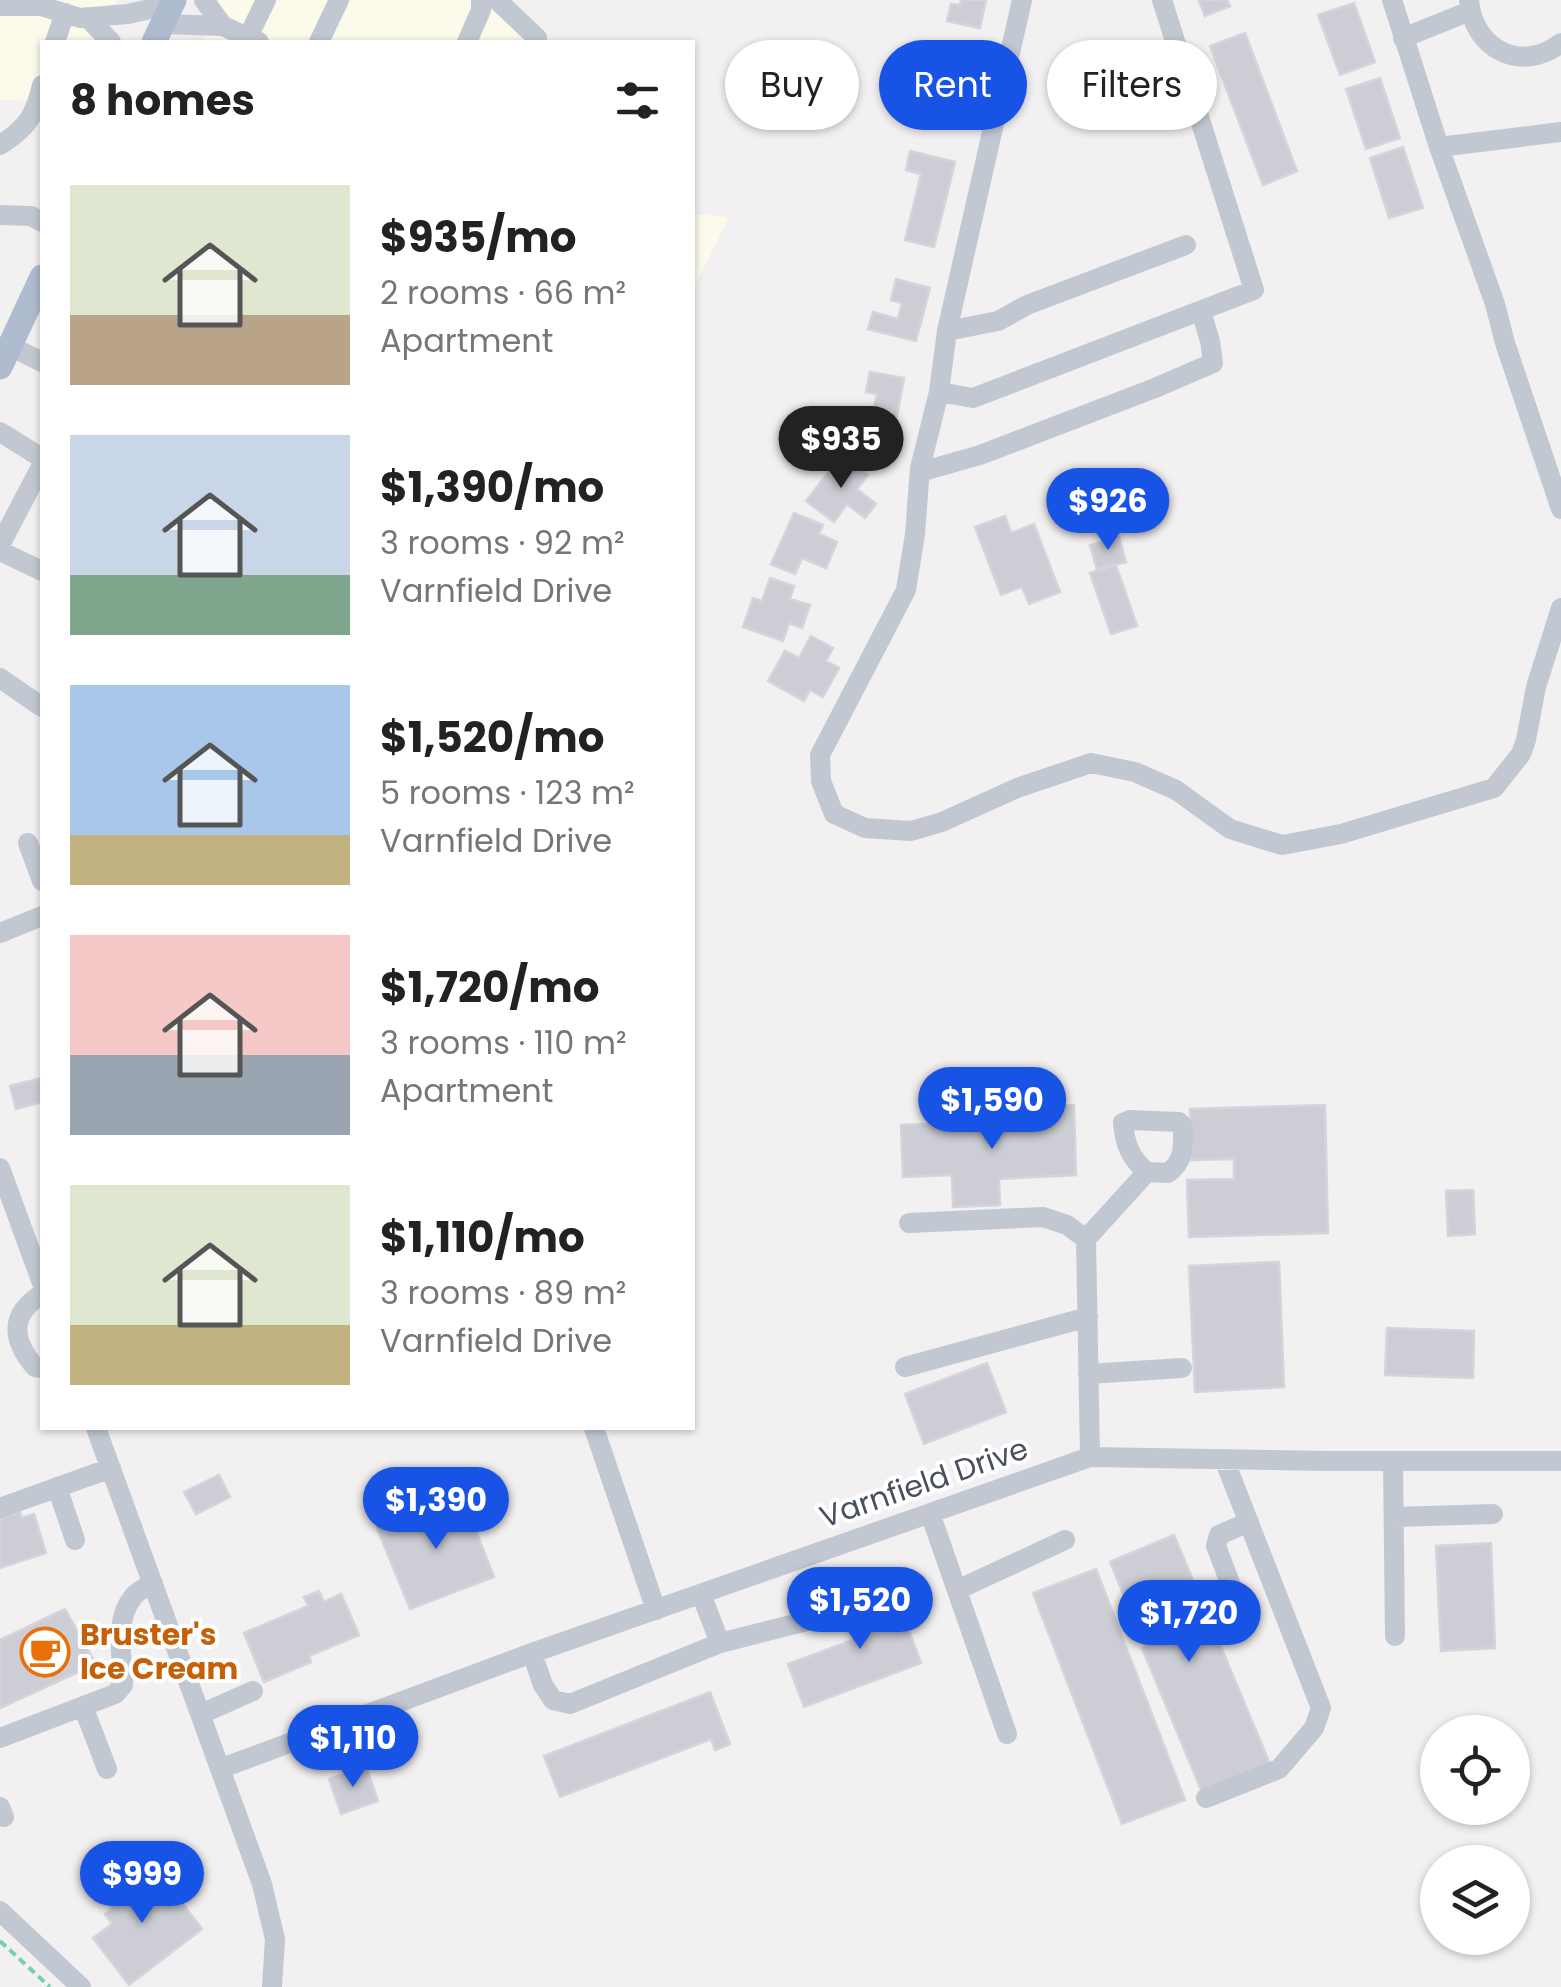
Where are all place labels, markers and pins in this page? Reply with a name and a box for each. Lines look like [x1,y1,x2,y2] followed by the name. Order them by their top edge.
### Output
[782,406,900,491] pin: $935
[1049,468,1167,553] pin: $926
[911,1067,1073,1152] pin: $1,590
[355,1467,517,1552] pin: $1,390
[779,1567,941,1652] pin: $1,520
[1108,1580,1270,1665] pin: $1,720
[80,1613,238,1690] place label: Bruster's Ice Cream
[19,1626,71,1678] cafe icon: Bruster's Ice Cream
[272,1705,434,1790] pin: $1,110
[83,1841,201,1926] pin: $999

